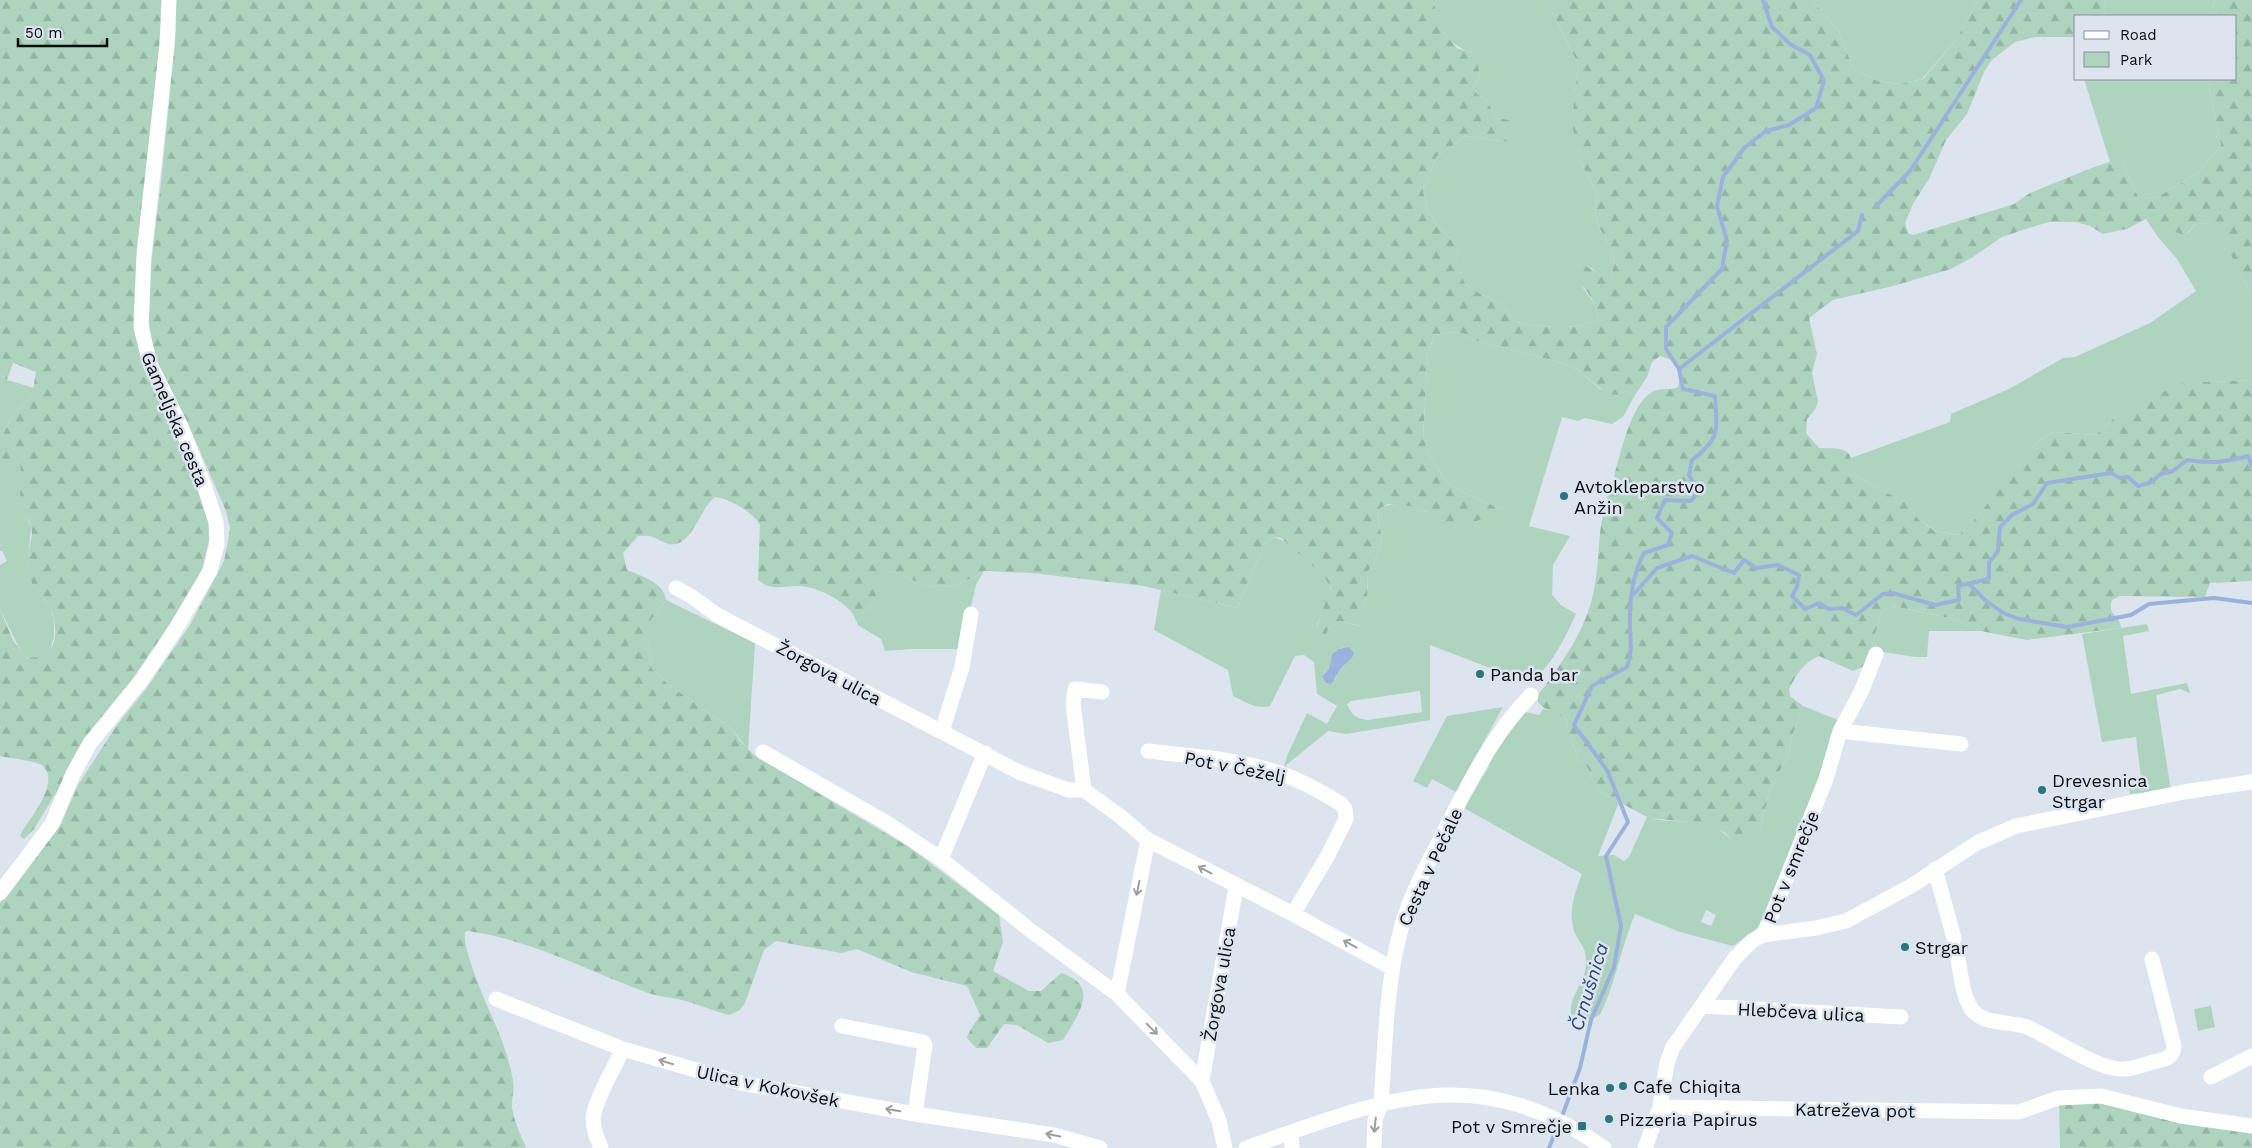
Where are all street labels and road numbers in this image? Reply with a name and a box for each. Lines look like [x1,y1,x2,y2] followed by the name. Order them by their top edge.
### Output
[137,349,213,489] street label: Gameljska cesta
[773,637,885,709] street label: Žorgova ulica
[1183,747,1287,787] street label: Pot v Čeželj
[1394,805,1466,929] street label: Cesta v Pečale
[1759,808,1823,926] street label: Pot v smrečje
[1199,925,1239,1043] street label: Žorgova ulica
[1737,998,1865,1026] street label: Hlebčeva ulica
[695,1061,841,1111] street label: Ulica v Kokovšek
[1795,1098,1916,1122] street label: Katreževa pot

